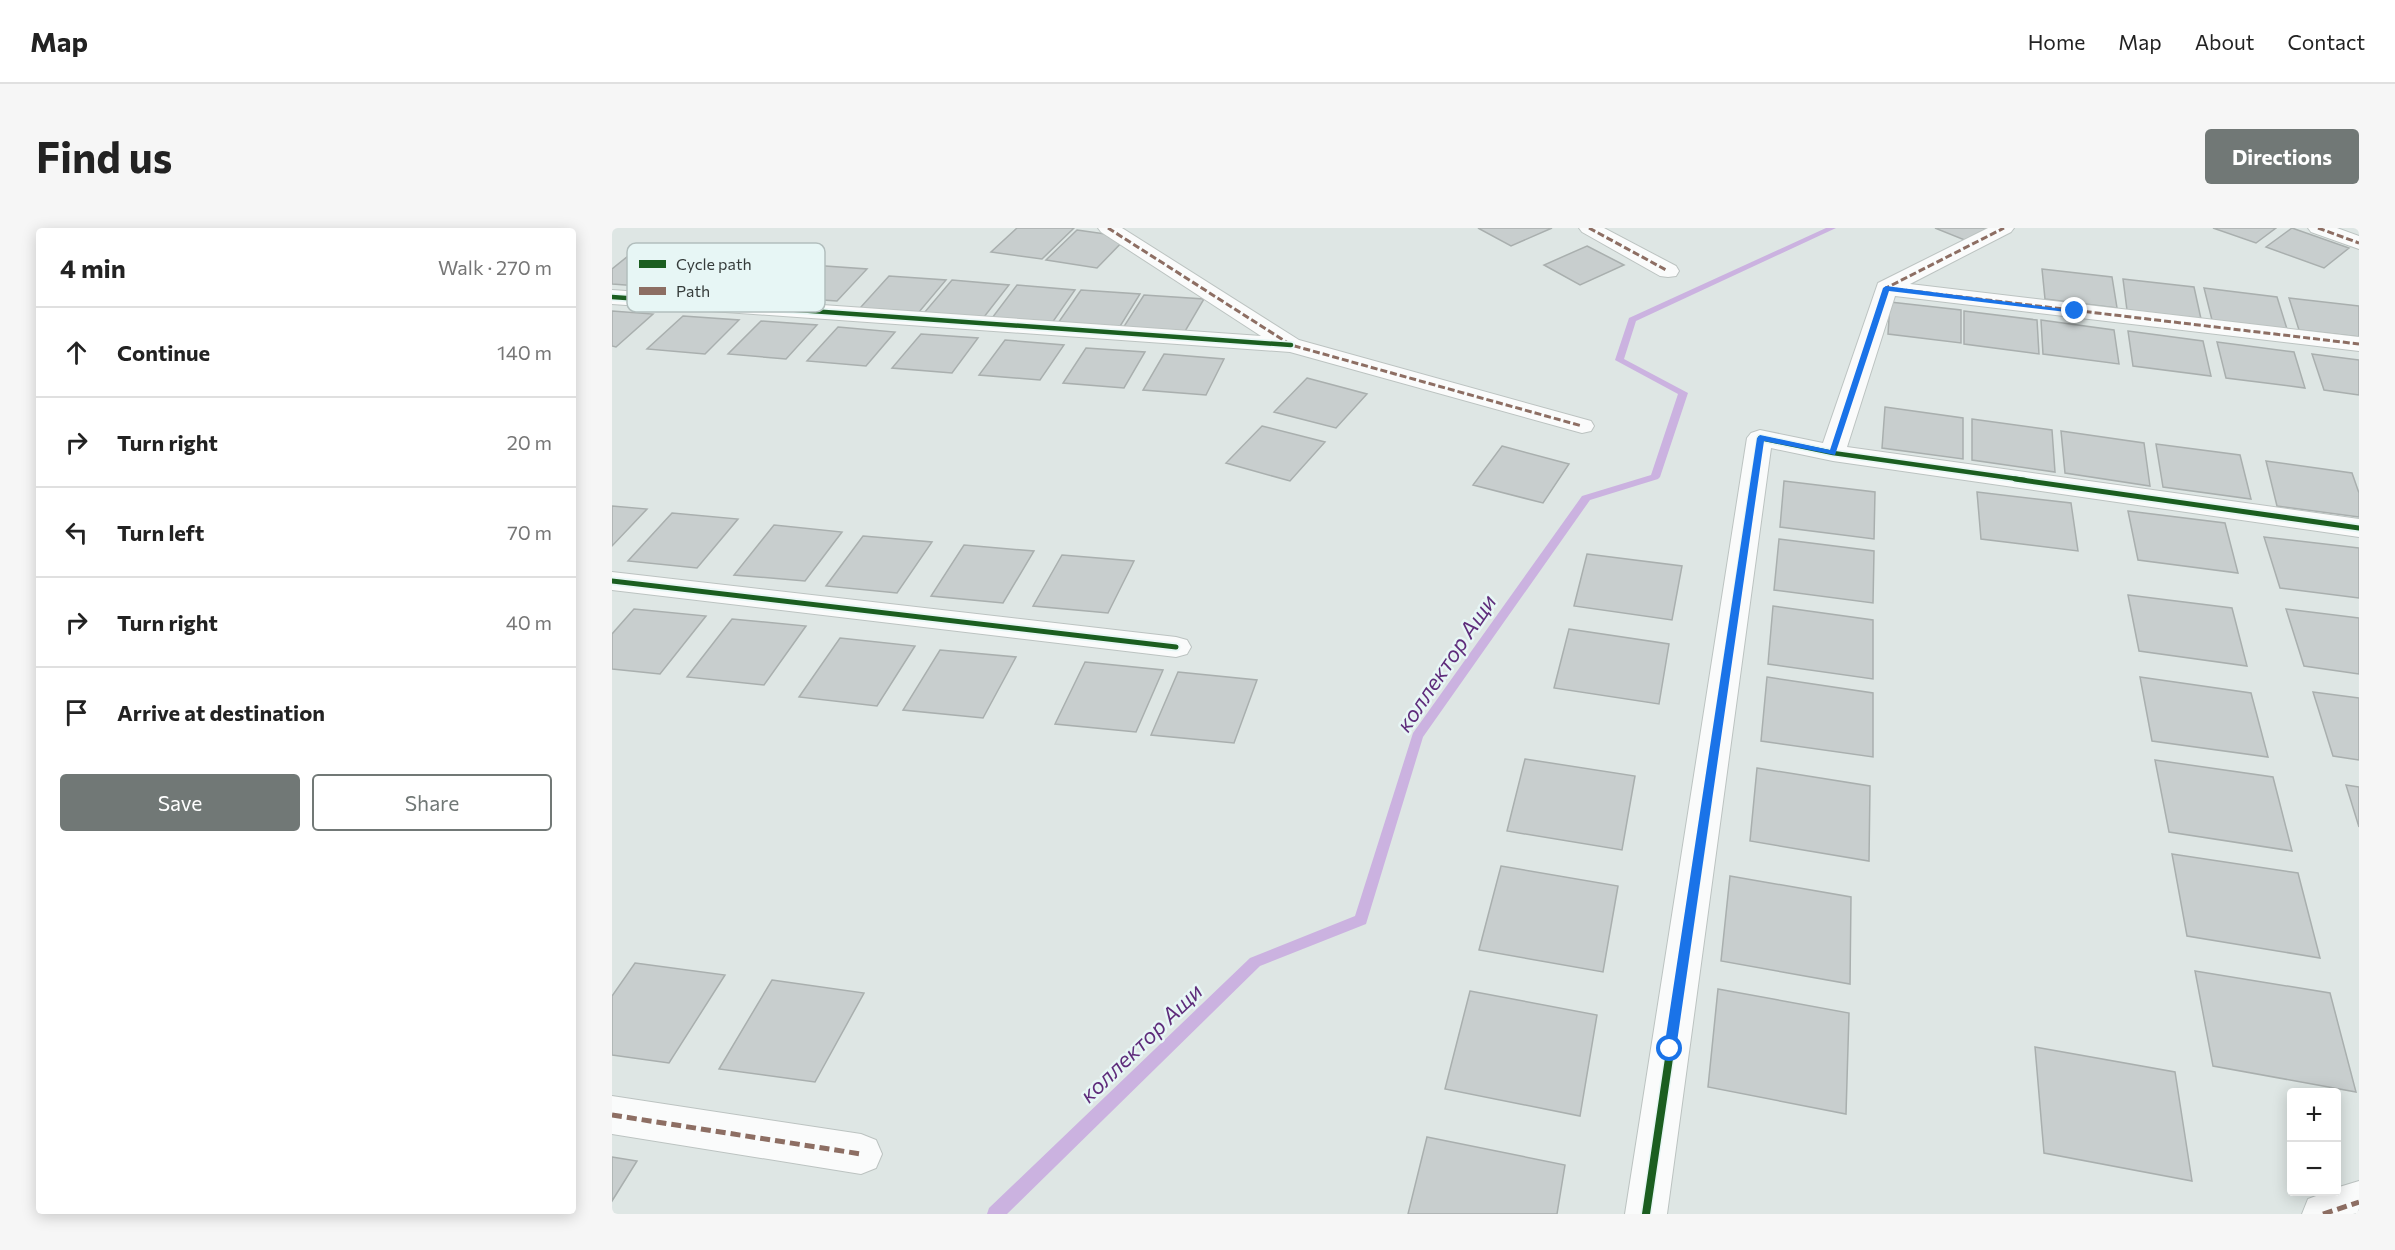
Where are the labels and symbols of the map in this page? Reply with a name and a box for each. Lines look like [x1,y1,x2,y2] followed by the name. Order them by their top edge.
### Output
[627,243,825,312] legend
[676,254,752,273] text: Cycle path
[676,281,710,300] text: Path
[2061,297,2087,323] route end
[1390,589,1502,737] water label: коллектор Ащи
[1074,977,1208,1108] water label: коллектор Ащи
[1656,1035,1682,1061] route start

